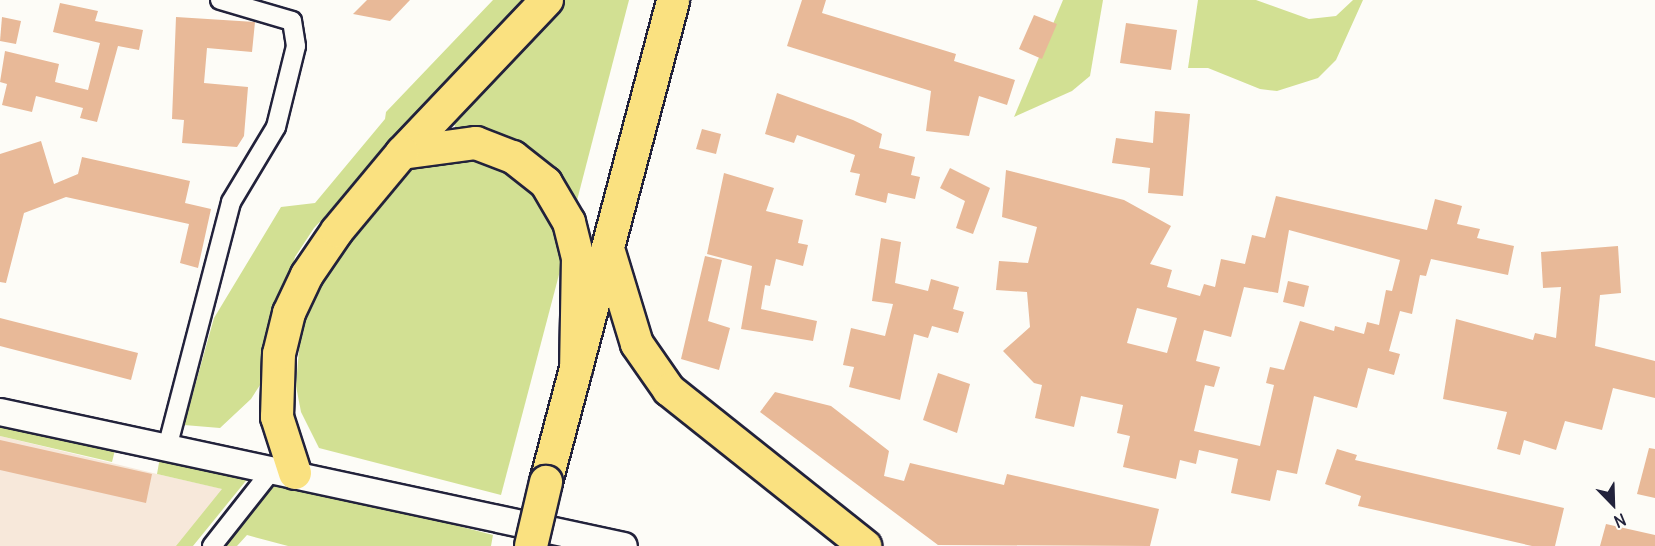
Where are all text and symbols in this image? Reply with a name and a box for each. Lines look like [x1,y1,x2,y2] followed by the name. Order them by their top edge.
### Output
[1583,474,1643,534] north arrow
[1611,509,1629,532] text: N

